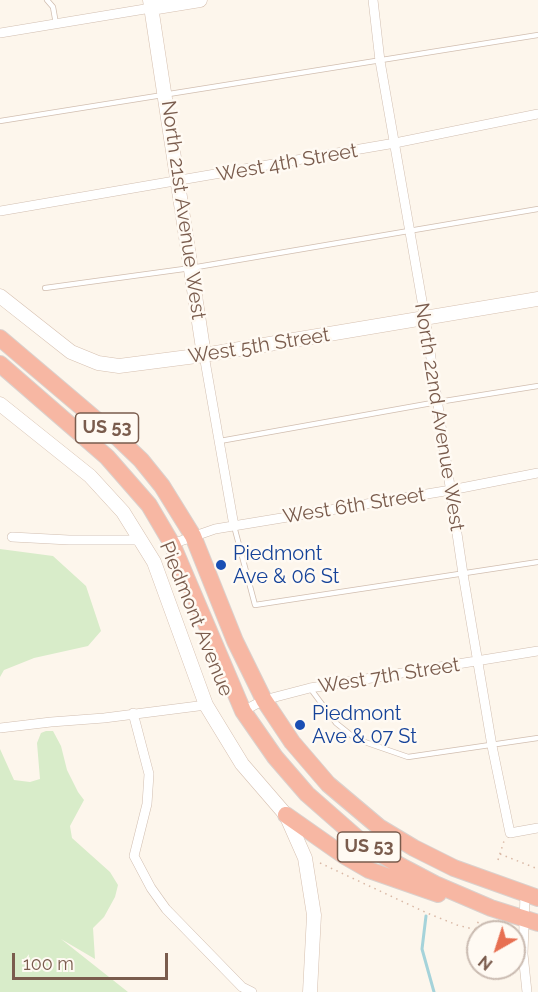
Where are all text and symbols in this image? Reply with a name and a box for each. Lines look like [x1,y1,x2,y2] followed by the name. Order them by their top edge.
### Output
[156,99,210,321] street label: North 21st Avenue West
[215,139,359,187] street label: West 4th Street
[409,301,469,533] street label: North 22nd Avenue West
[187,323,331,369] street label: West 5th Street
[76,413,138,443] road number: US 53
[281,483,427,529] street label: West 6th Street
[154,538,238,700] street label: Piedmont Avenue
[233,542,340,589] place label: Piedmont Ave & 06 St
[214,558,228,572] marker: Piedmont Ave & 06 St
[317,653,461,699] street label: West 7th Street
[312,702,417,749] place label: Piedmont Ave & 07 St
[293,718,307,732] marker: Piedmont Ave & 07 St
[338,832,400,862] road number: US 53
[466,920,526,980] north arrow
[15,941,171,979] scale bar
[475,952,496,974] text: N
[23,953,74,974] text: 100 m

